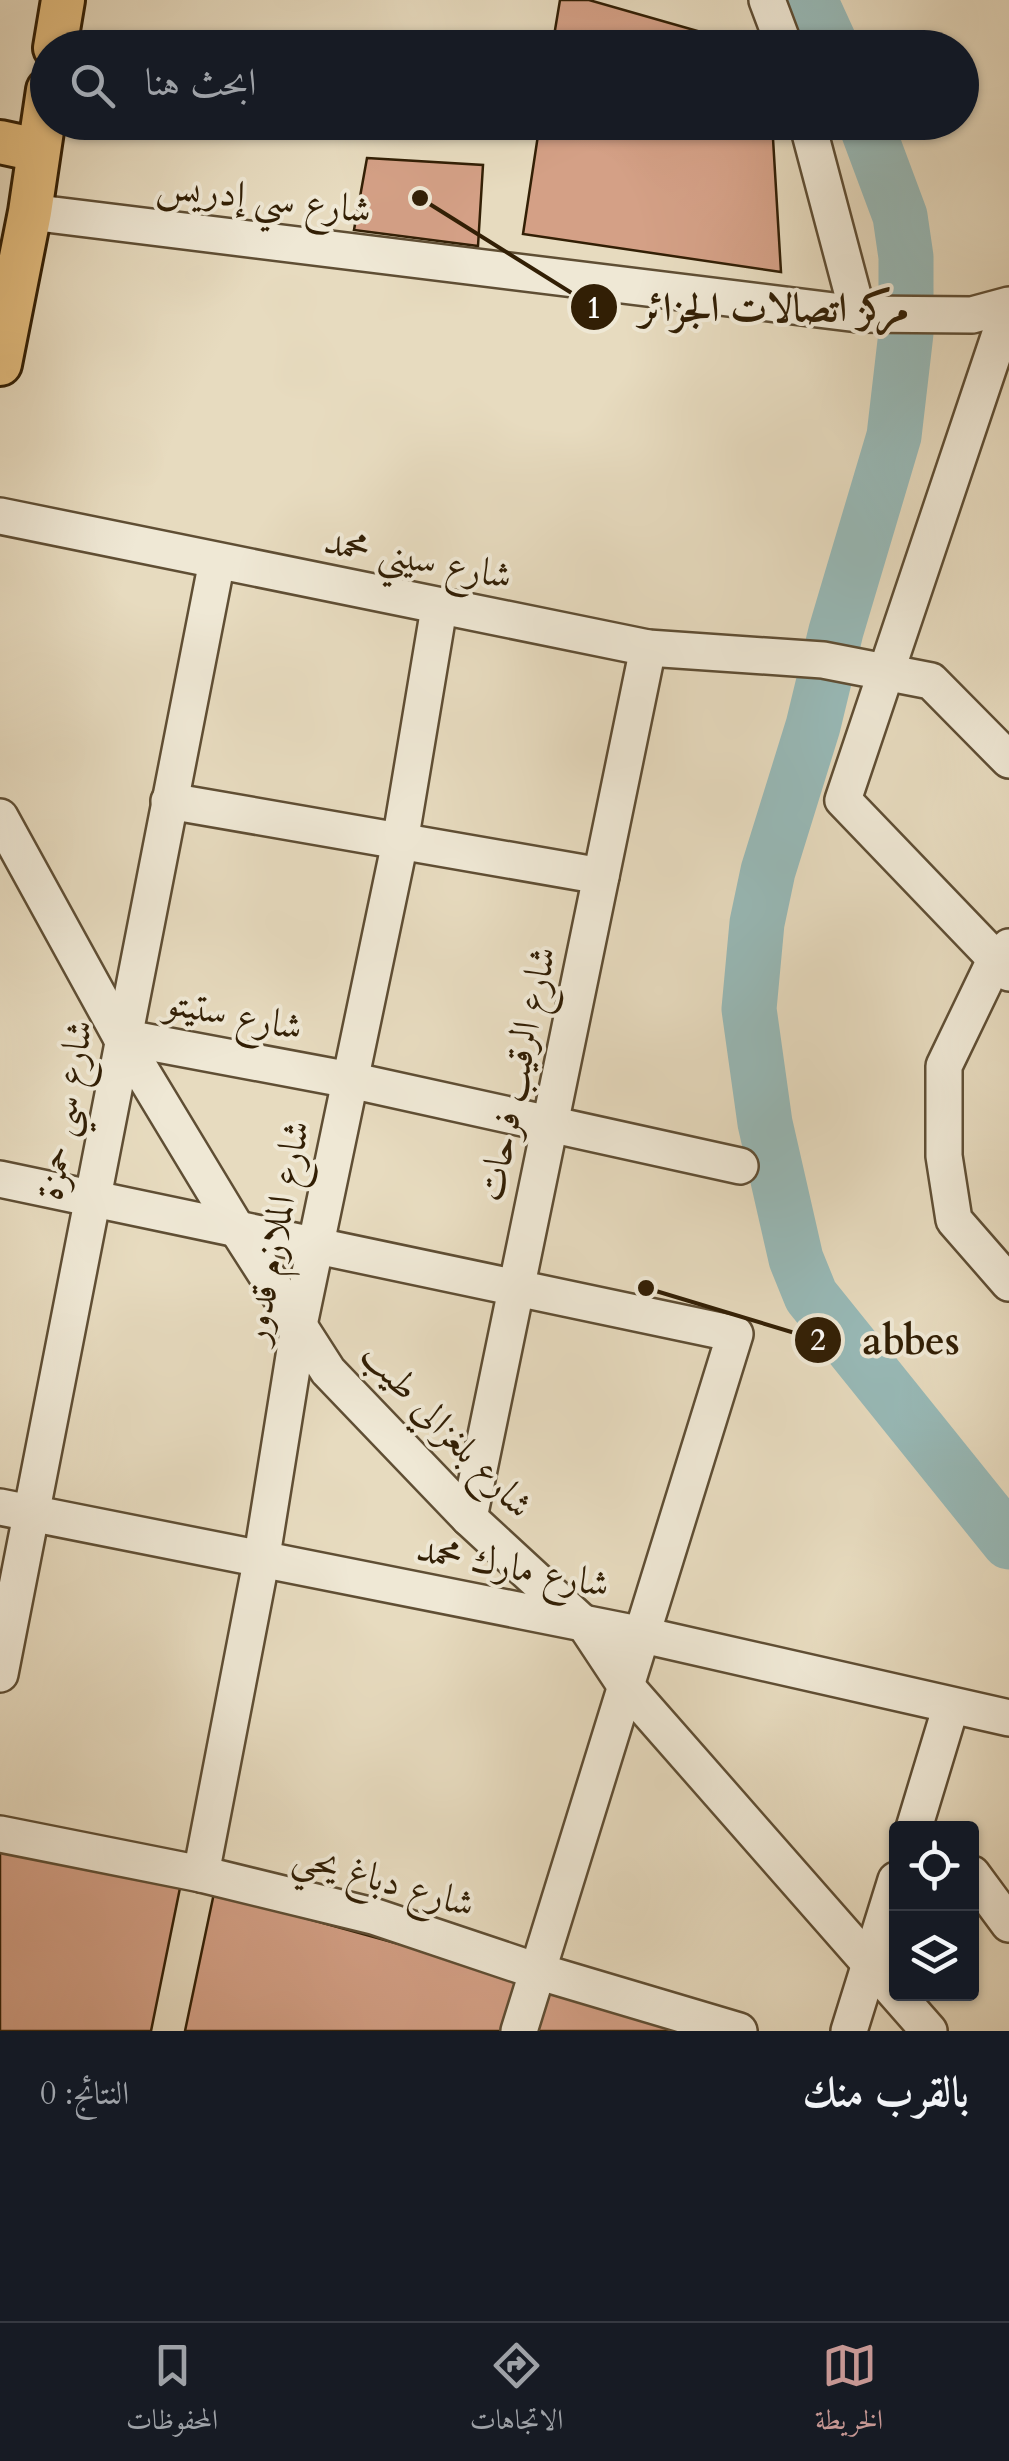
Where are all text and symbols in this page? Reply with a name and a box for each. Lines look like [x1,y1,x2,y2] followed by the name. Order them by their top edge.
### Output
[30,30,979,140] search box
[145,57,257,109] text: ابحث هنا
[65,58,120,113] icon: search
[153,159,374,245] street label: شارع سي إدريس
[569,272,929,342] callout: مركز اتصالات الجزائر
[635,281,909,336] text: مركز اتصالات الجزائر
[586,288,602,329] text: 1
[318,515,516,612] street label: شارع سيني محمد
[465,942,573,1207] street label: شارع الرقيب فرحات
[157,976,307,1058] street label: شارع ستيتو
[24,1016,114,1206] street label: شارع سي حمزة
[228,1116,329,1353] street label: شارع الملازم قدور
[793,1305,980,1375] callout: abbes
[862,1314,960,1369] text: abbes
[810,1320,826,1361] text: 2
[346,1330,545,1533] street label: شارع بلغزالي طيب
[411,1523,614,1615] street label: شارع مارك محمد
[889,1821,979,2001] map controls
[889,1821,979,1911] button: locate
[285,1829,481,1939] street label: شارع دباغ يحي
[889,1911,979,2001] button: layers
[802,2064,969,2121] text: بالقرب منك
[40,2072,129,2116] text: النتائج: 0
[126,2338,218,2447] tab: المحفوظات
[470,2338,563,2447] tab: الاتجاهات
[815,2338,883,2447] tab: الخريطة

